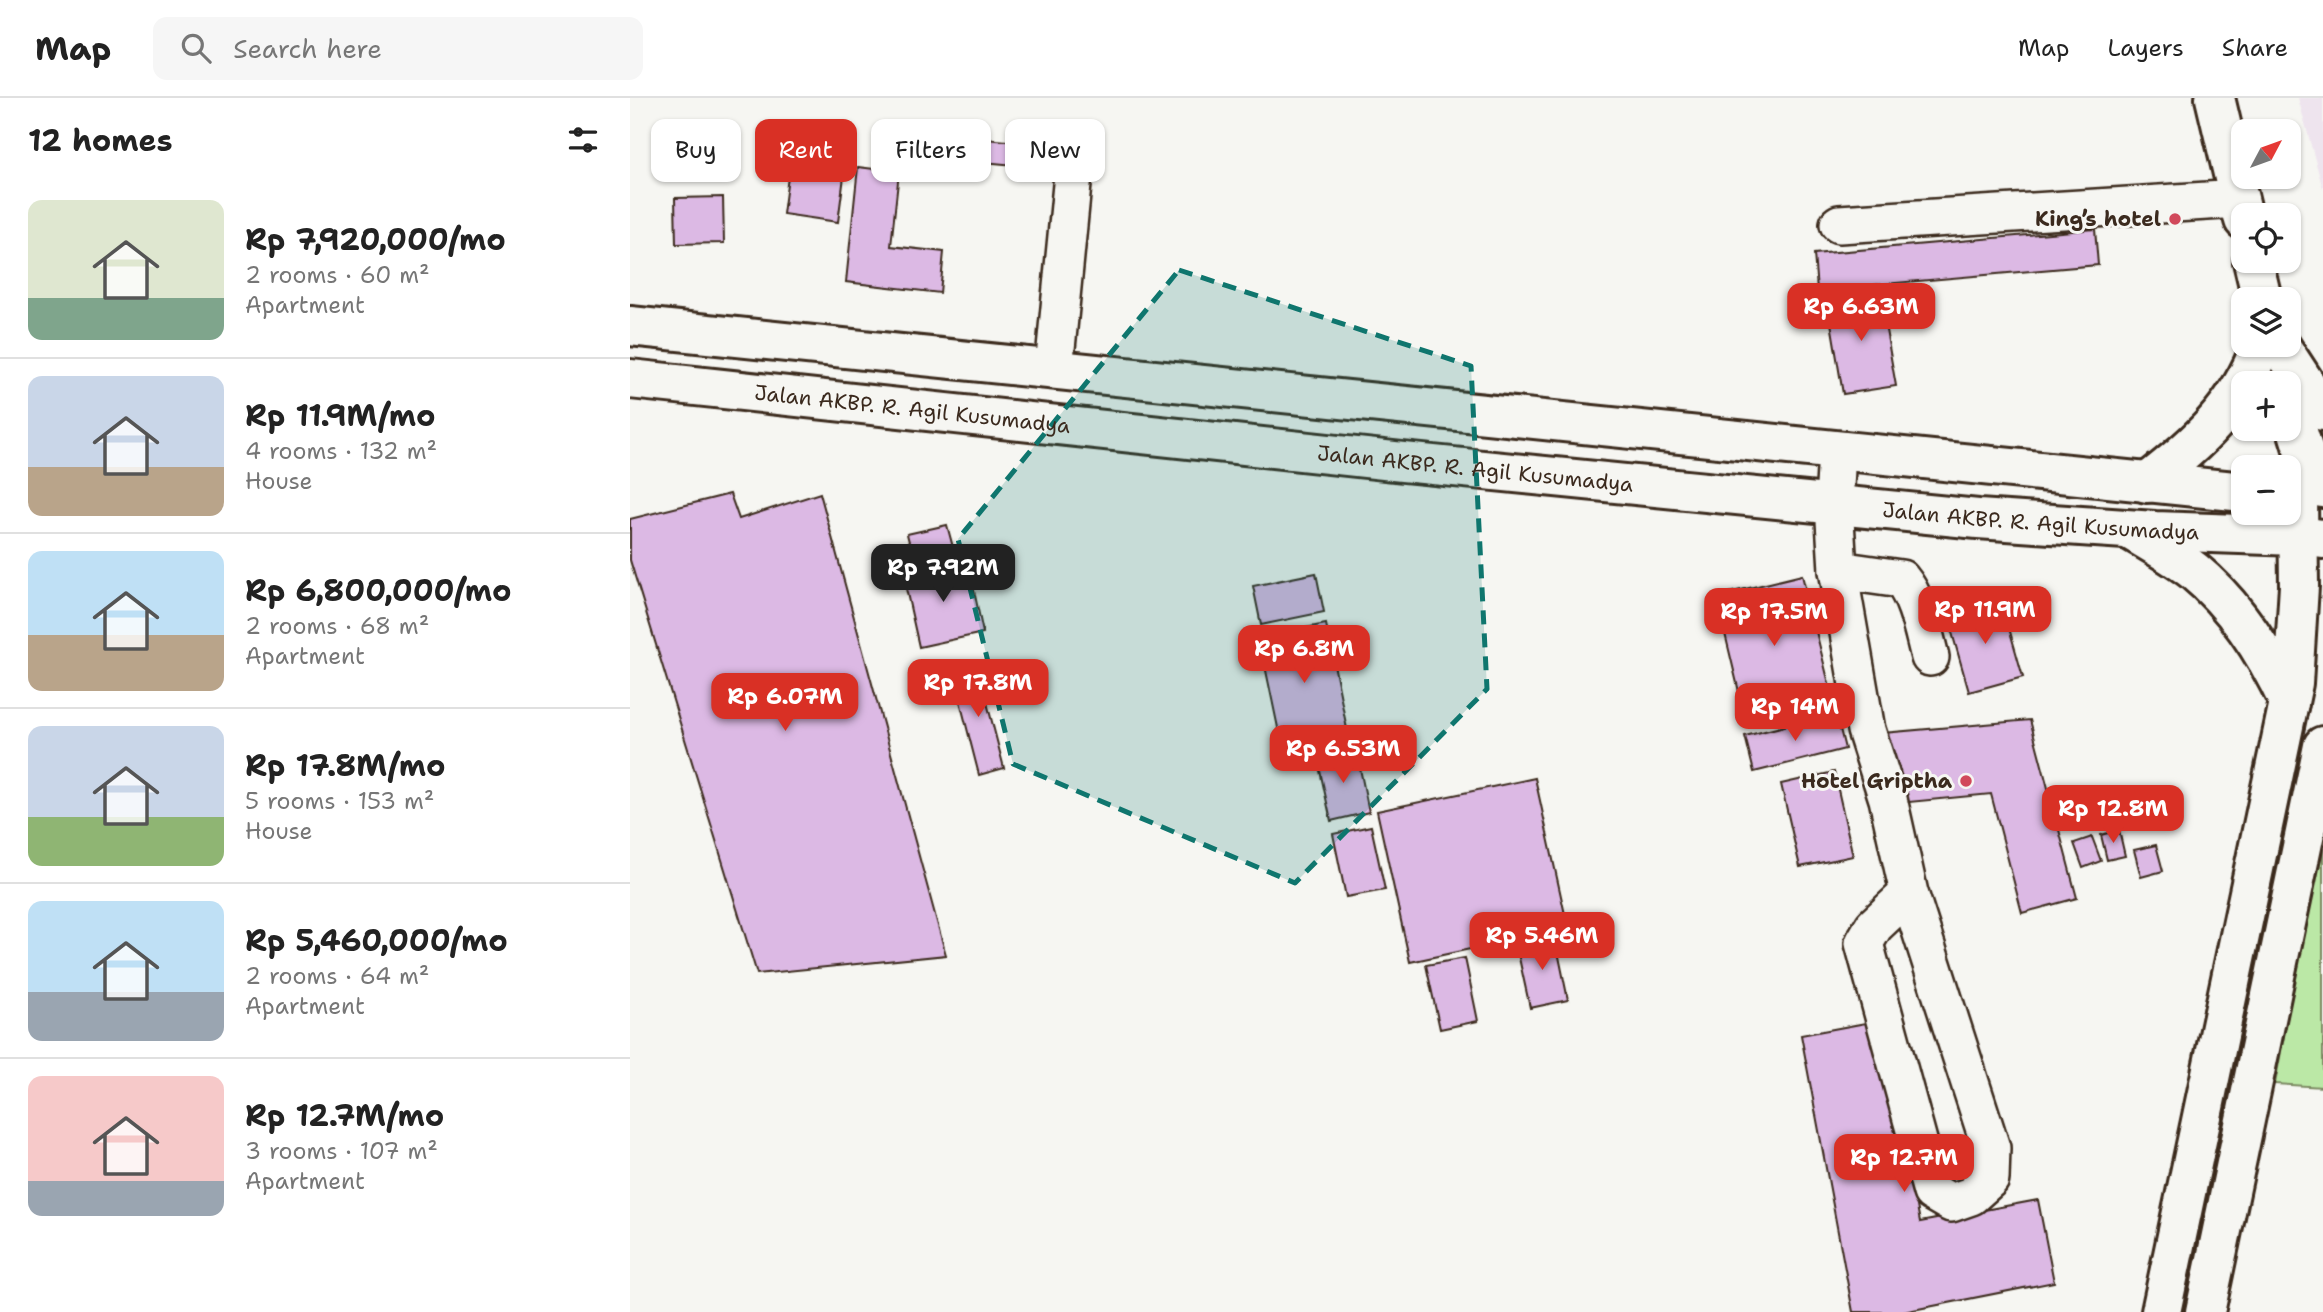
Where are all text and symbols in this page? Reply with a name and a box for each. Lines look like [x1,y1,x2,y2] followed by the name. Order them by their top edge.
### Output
[153,17,643,80] search box
[35,26,111,71] text: Map
[177,29,215,67] icon: search
[233,31,382,66] text: Search here
[2018,32,2069,64] text: Map
[2107,32,2184,64] text: Layers
[2222,32,2288,64] text: Share
[651,119,741,182] chip: Buy
[755,119,857,182] chip: Rent
[871,119,991,182] chip: Filters
[1005,119,1105,182] chip: New
[2231,119,2301,189] north arrow
[2231,119,2301,525] map controls
[28,120,172,161] text: 12 homes
[564,121,602,159] icon: filters
[2231,203,2301,273] button: locate
[2035,205,2161,233] place label: King’s hotel
[2167,211,2183,227] marker: King’s hotel
[245,219,506,260] text: Rp 7,920,000/mo
[84,228,168,312] icon: home
[245,260,430,290] text: 2 rooms · 60 m²
[1789,284,1933,343] pin: Rp 6.63M
[2231,287,2301,357] button: layers
[245,290,365,320] text: Apartment
[1803,291,1919,321] text: Rp 6.63M
[2231,371,2301,441] button: +
[753,378,1072,440] street label: Jalan AKBP. R. Agil Kusumadya
[245,395,436,436] text: Rp 11.9M/mo
[84,404,168,488] icon: home
[245,436,437,466] text: 4 rooms · 132 m²
[1316,439,1635,499] street label: Jalan AKBP. R. Agil Kusumadya
[2231,455,2301,525] button: −
[245,466,313,496] text: House
[1881,496,2200,547] street label: Jalan AKBP. R. Agil Kusumadya
[871,545,1015,604] pin: Rp 7.92M
[887,552,999,582] text: Rp 7.92M
[245,570,512,611] text: Rp 6,800,000/mo
[84,579,168,663] icon: home
[1913,587,2057,646] pin: Rp 11.9M
[1702,588,1846,648] pin: Rp 17.5M
[1934,594,2036,624] text: Rp 11.9M
[1720,596,1828,626] text: Rp 17.5M
[245,611,429,641] text: 2 rooms · 68 m²
[1239,626,1369,685] pin: Rp 6.8M
[1254,633,1354,663] text: Rp 6.8M
[245,641,365,671] text: Apartment
[906,660,1050,719] pin: Rp 17.8M
[924,667,1032,697] text: Rp 17.8M
[713,674,857,733] pin: Rp 6.07M
[727,681,843,711] text: Rp 6.07M
[1738,684,1852,743] pin: Rp 14M
[1751,691,1839,721] text: Rp 14M
[1271,726,1415,785] pin: Rp 6.53M
[1286,733,1400,763] text: Rp 6.53M
[245,745,445,786] text: Rp 17.8M/mo
[84,754,168,838] icon: home
[1801,767,1953,795] place label: Hotel Griptha
[1958,773,1974,789] marker: Hotel Griptha
[245,786,434,816] text: 5 rooms · 153 m²
[2041,786,2185,845] pin: Rp 12.8M
[2058,793,2168,823] text: Rp 12.8M
[245,816,313,846] text: House
[1470,912,1614,972] pin: Rp 5.46M
[245,920,508,961] text: Rp 5,460,000/mo
[1486,920,1598,950] text: Rp 5.46M
[84,929,168,1013] icon: home
[245,961,429,991] text: 2 rooms · 64 m²
[245,991,365,1021] text: Apartment
[245,1095,444,1136] text: Rp 12.7M/mo
[84,1104,168,1188] icon: home
[1832,1134,1976,1194] pin: Rp 12.7M
[245,1136,438,1166] text: 3 rooms · 107 m²
[1850,1142,1958,1172] text: Rp 12.7M
[245,1166,365,1196] text: Apartment

